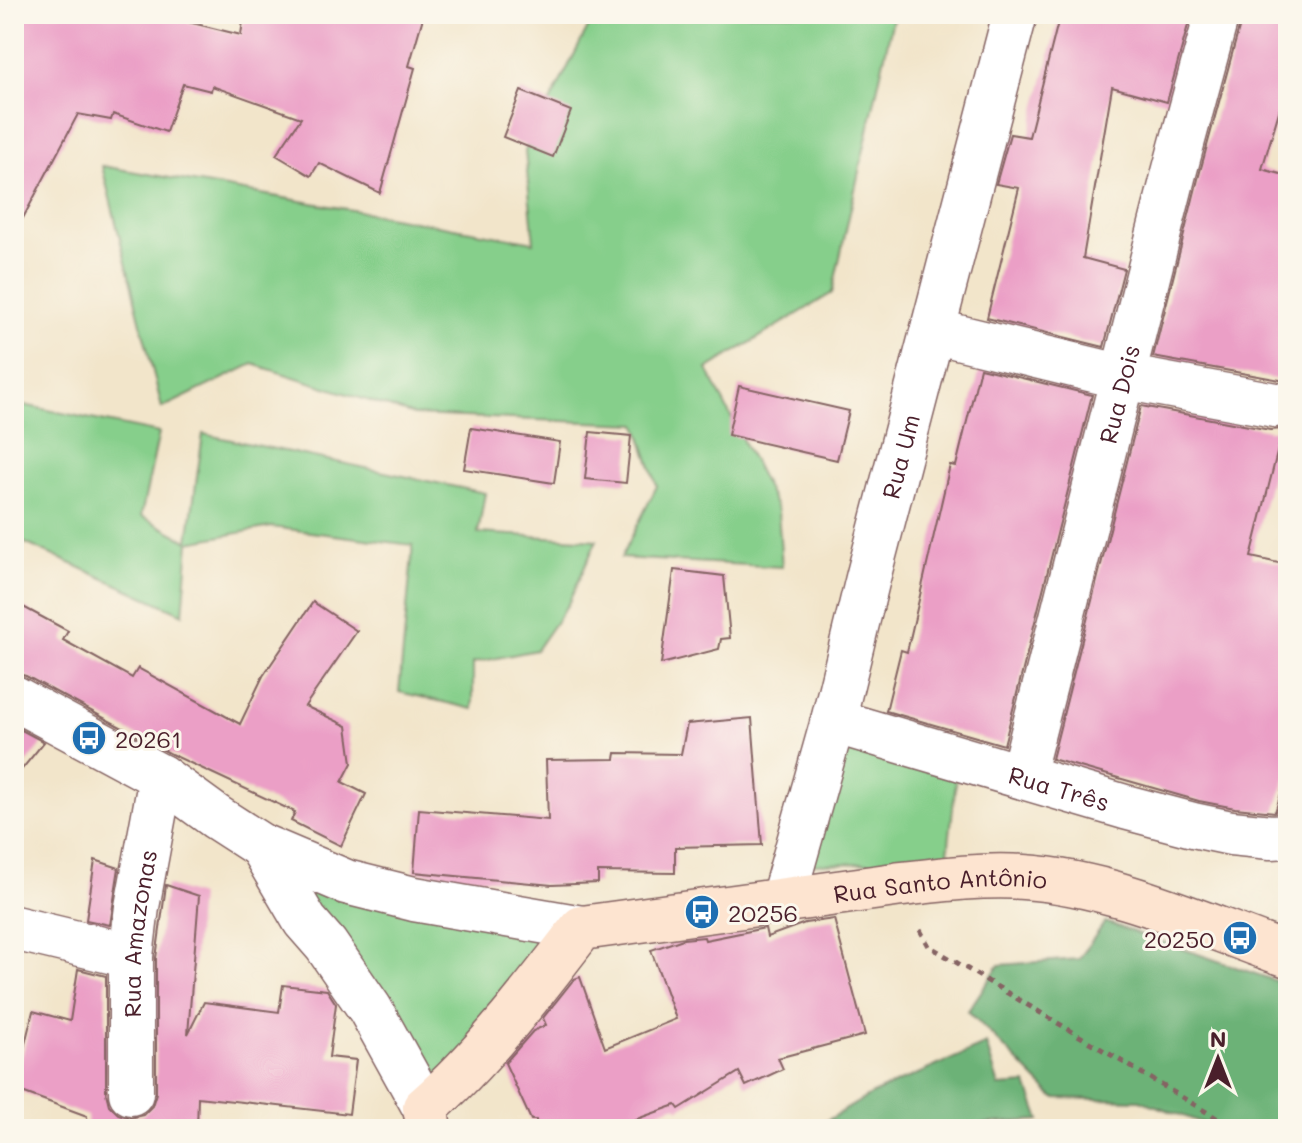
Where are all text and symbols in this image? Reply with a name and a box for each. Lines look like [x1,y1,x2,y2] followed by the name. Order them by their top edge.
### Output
[1091,341,1146,447] street label: Rua Dois
[874,411,926,502] street label: Rua Um
[70,719,108,757] bus stop icon: 20261
[115,723,182,754] place label: 20261
[1005,758,1113,817] street label: Rua Três
[116,847,163,1018] street label: Rua Amazonas
[831,861,1049,909] street label: Rua Santo Antônio
[683,893,721,931] bus stop icon: 20256
[728,897,798,928] place label: 20256
[1221,919,1259,957] bus stop icon: 20250
[1144,923,1214,954] place label: 20250
[1178,1019,1258,1099] north arrow
[1210,1024,1226,1053] text: N

